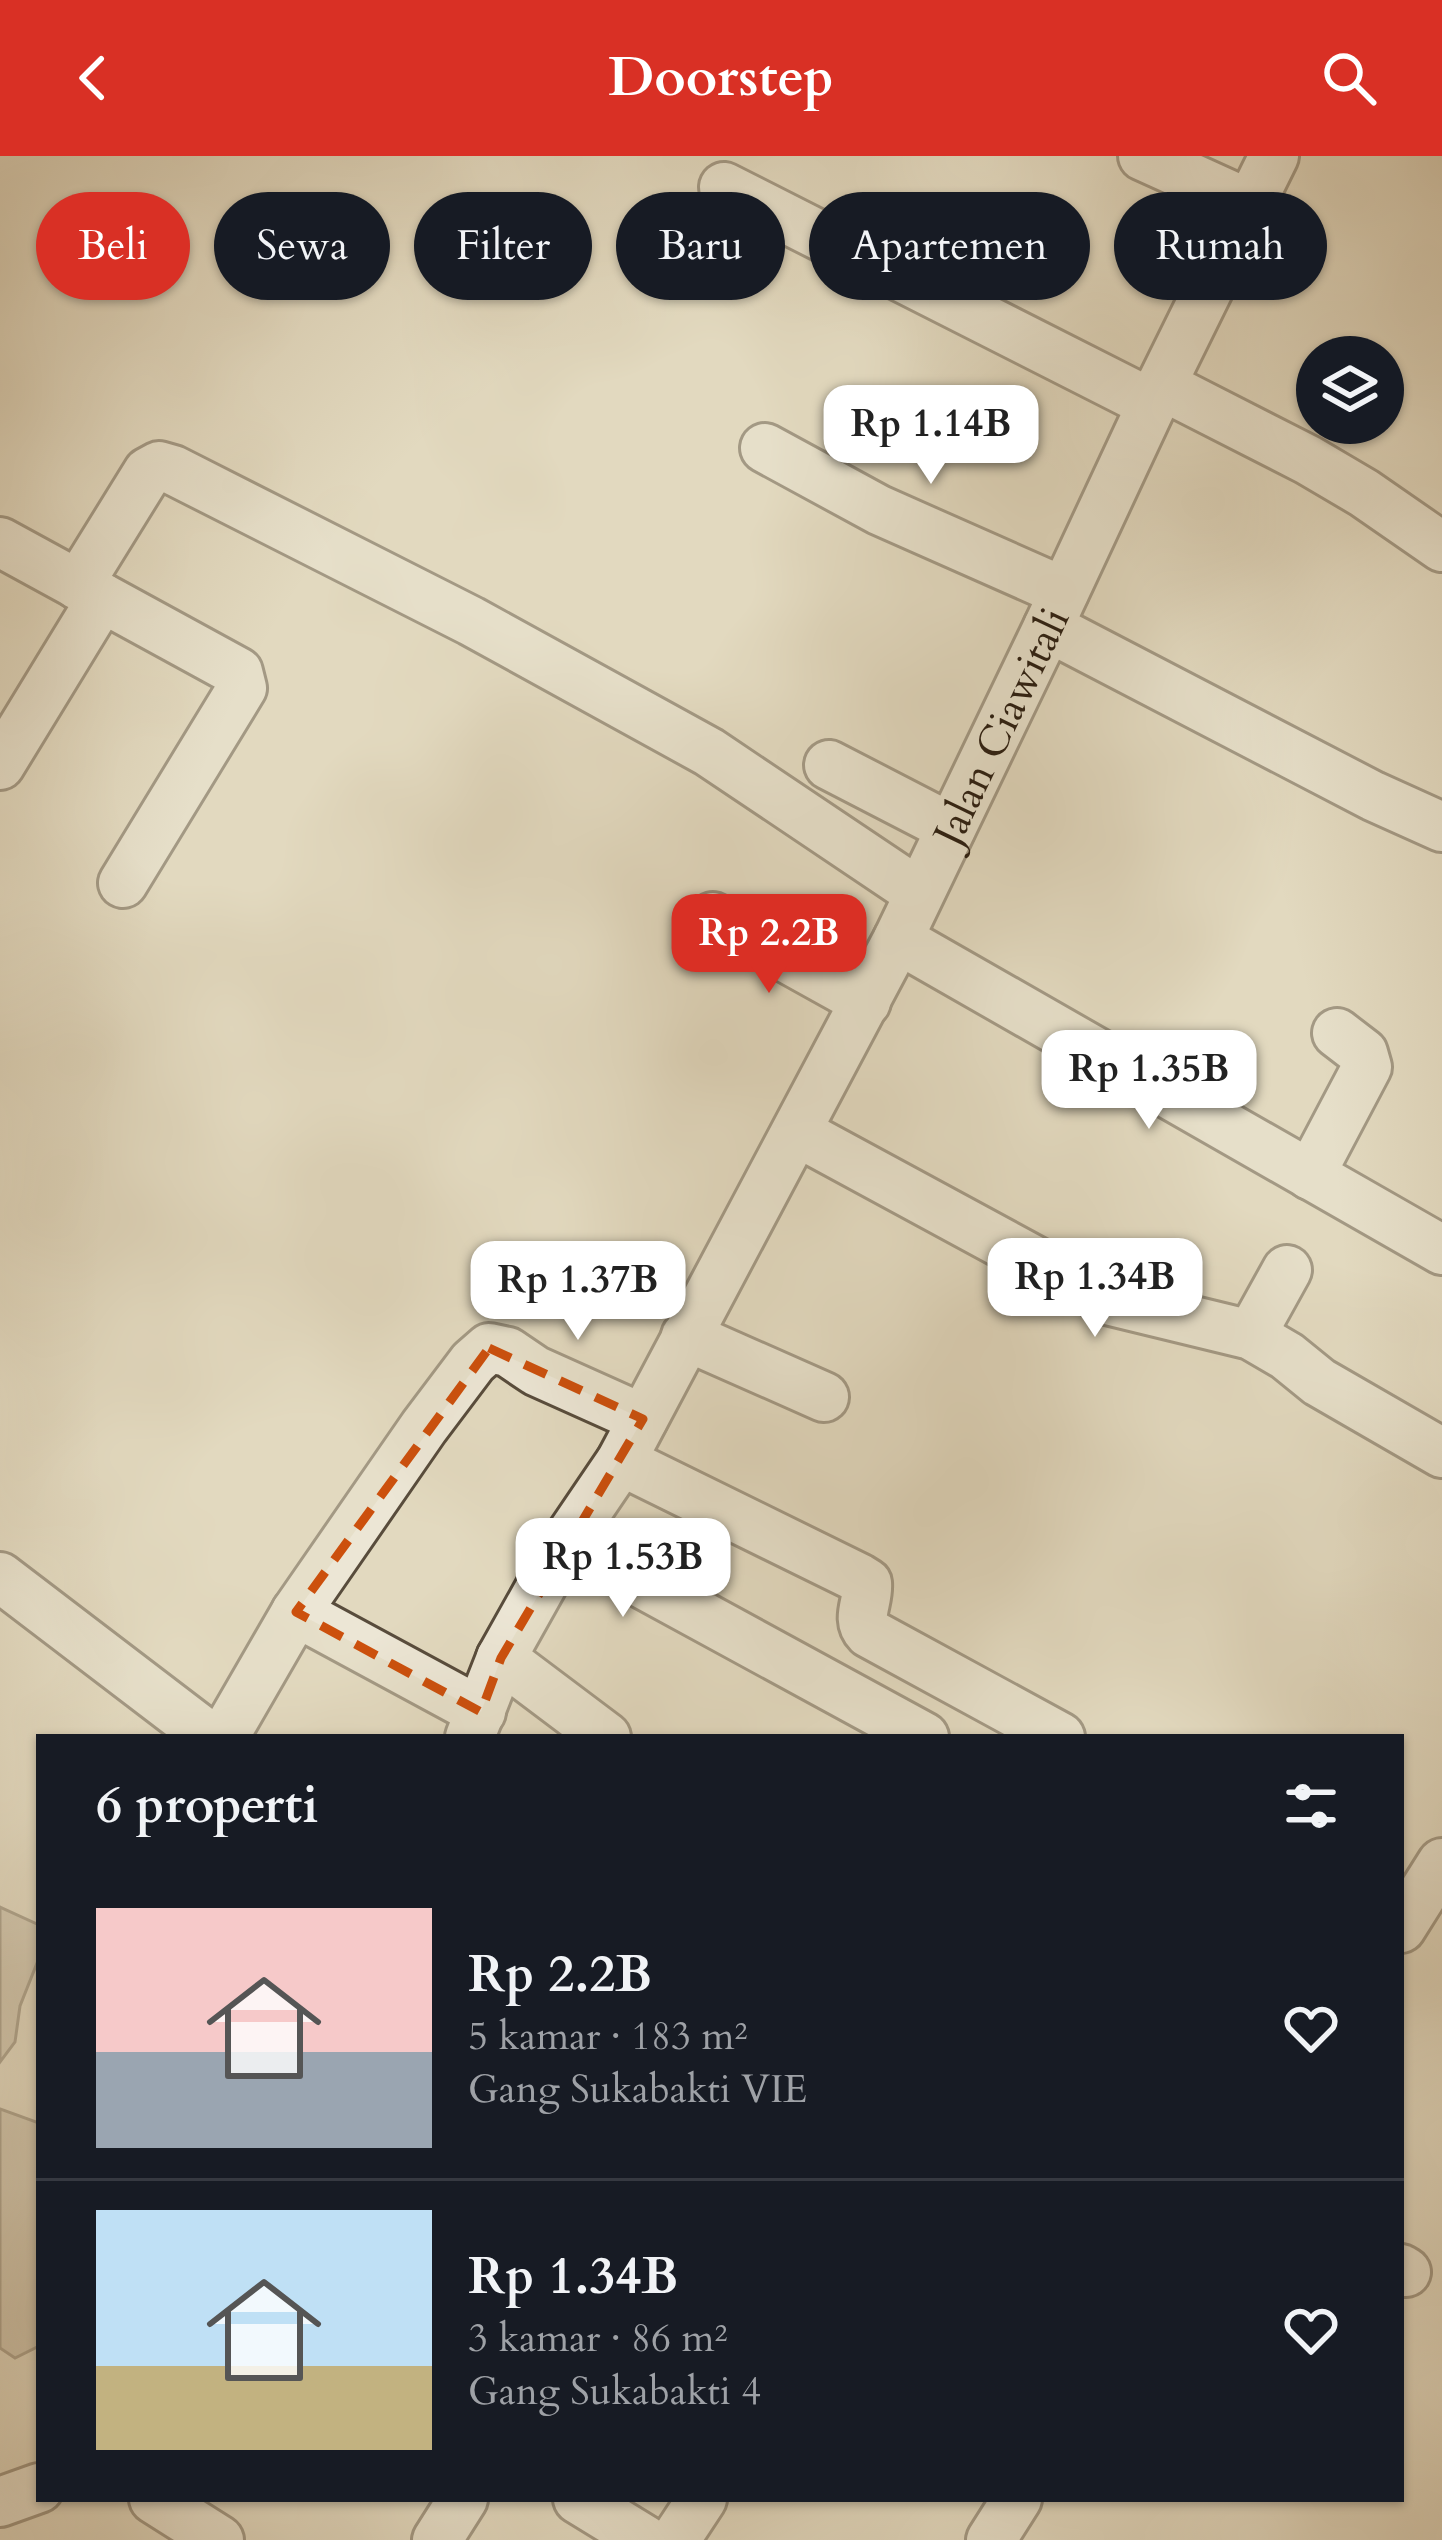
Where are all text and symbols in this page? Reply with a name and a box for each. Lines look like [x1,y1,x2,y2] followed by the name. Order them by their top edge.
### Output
[608,42,834,115] text: Doorstep
[60,45,126,111] icon: back
[1316,45,1382,111] icon: search
[36,192,190,300] chip: Beli
[214,192,390,300] chip: Sewa
[414,192,592,300] chip: Filter
[616,192,785,300] chip: Baru
[809,192,1090,300] chip: Apartemen
[1114,192,1327,300] chip: Rumah
[1296,336,1404,444] map controls
[1296,336,1404,444] button: layers
[807,385,1055,487] pin: Rp 1.14B
[851,397,1011,450] text: Rp 1.14B
[918,598,1083,861] street label: Jalan Ciawitali
[658,894,880,996] pin: Rp 2.2B
[699,906,839,959] text: Rp 2.2B
[1025,1030,1273,1132] pin: Rp 1.35B
[1069,1042,1229,1095] text: Rp 1.35B
[971,1238,1219,1340] pin: Rp 1.34B
[454,1241,702,1343] pin: Rp 1.37B
[1015,1250,1175,1303] text: Rp 1.34B
[498,1253,658,1306] text: Rp 1.37B
[499,1518,747,1620] pin: Rp 1.53B
[543,1530,703,1583] text: Rp 1.53B
[96,1771,319,1841] text: 6 properti
[1278,1773,1344,1839] icon: filters
[468,1940,652,2010] text: Rp 2.2B
[192,1956,336,2100] icon: home
[1278,1995,1344,2061] icon: heart
[468,2010,748,2063] text: 5 kamar · 183 m²
[468,2063,807,2116] text: Gang Sukabakti VIE
[468,2242,678,2312] text: Rp 1.34B
[192,2258,336,2402] icon: home
[1278,2297,1344,2363] icon: heart
[468,2312,728,2365] text: 3 kamar · 86 m²
[468,2365,761,2418] text: Gang Sukabakti 4

